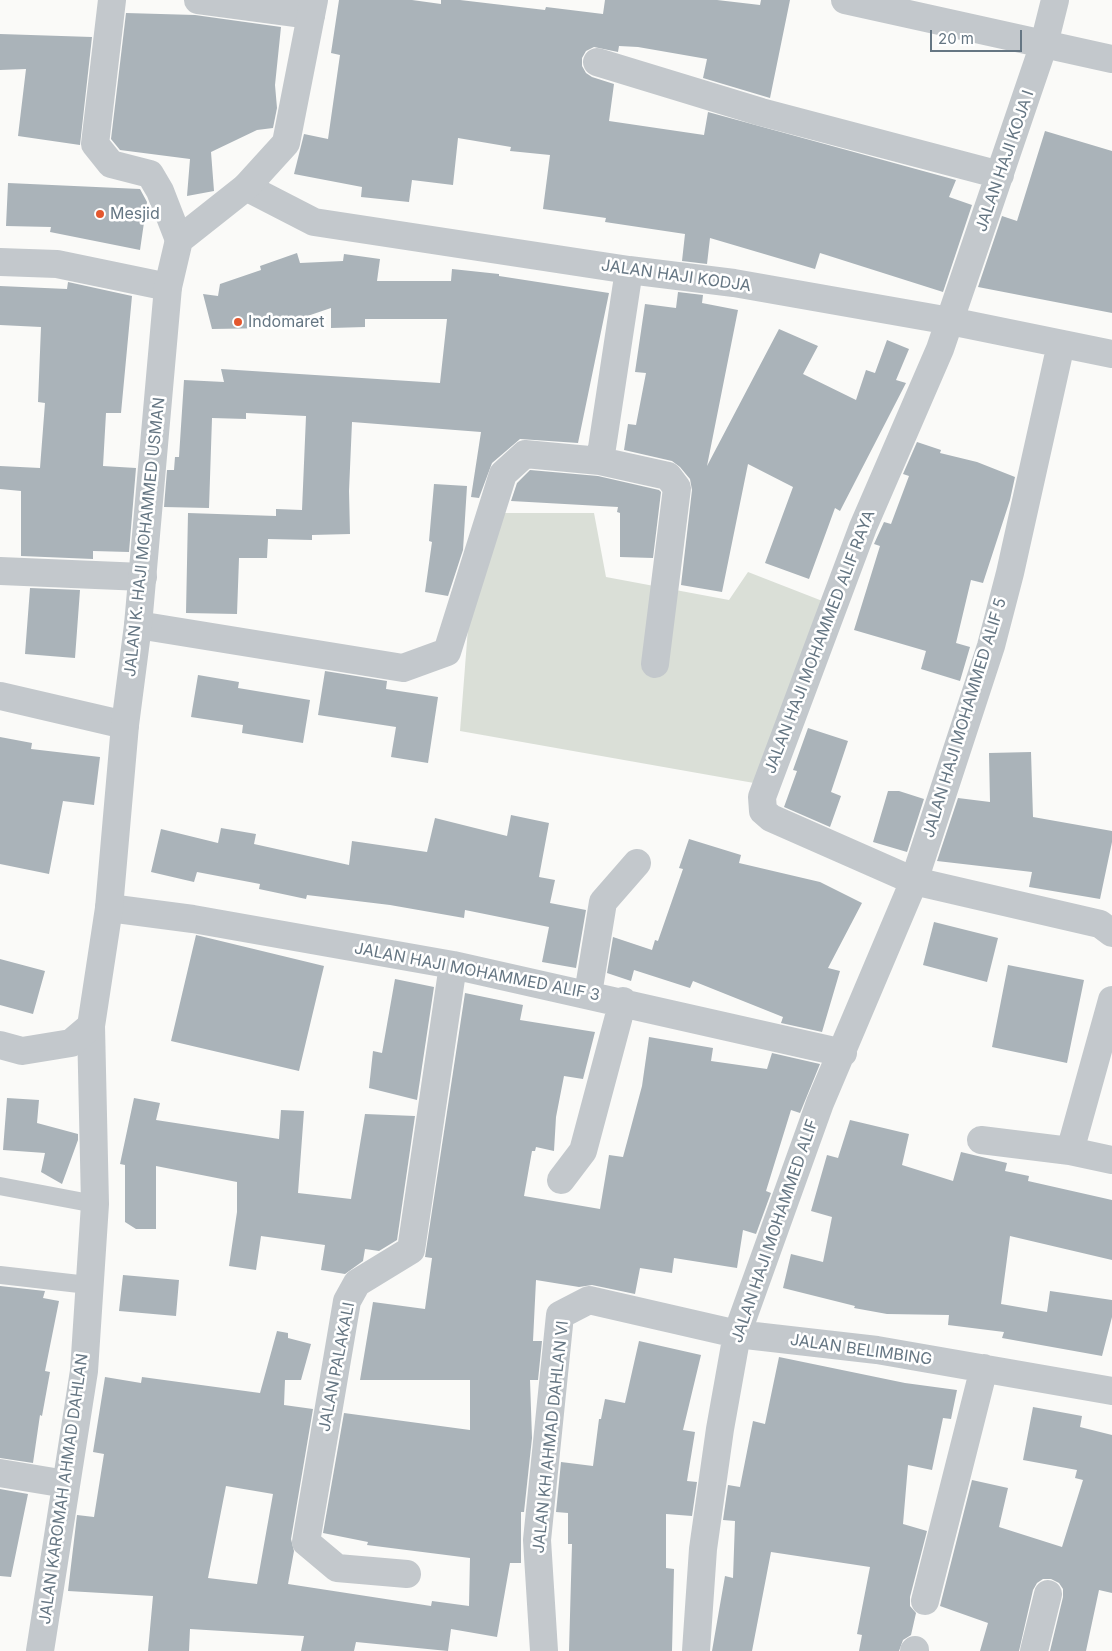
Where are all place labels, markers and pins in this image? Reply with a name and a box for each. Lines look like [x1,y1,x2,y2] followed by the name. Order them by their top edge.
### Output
[110,204,160,224] place label: Mesjid
[94,208,106,220] marker: Mesjid
[248,312,324,332] place label: Indomaret
[232,316,244,328] marker: Indomaret

